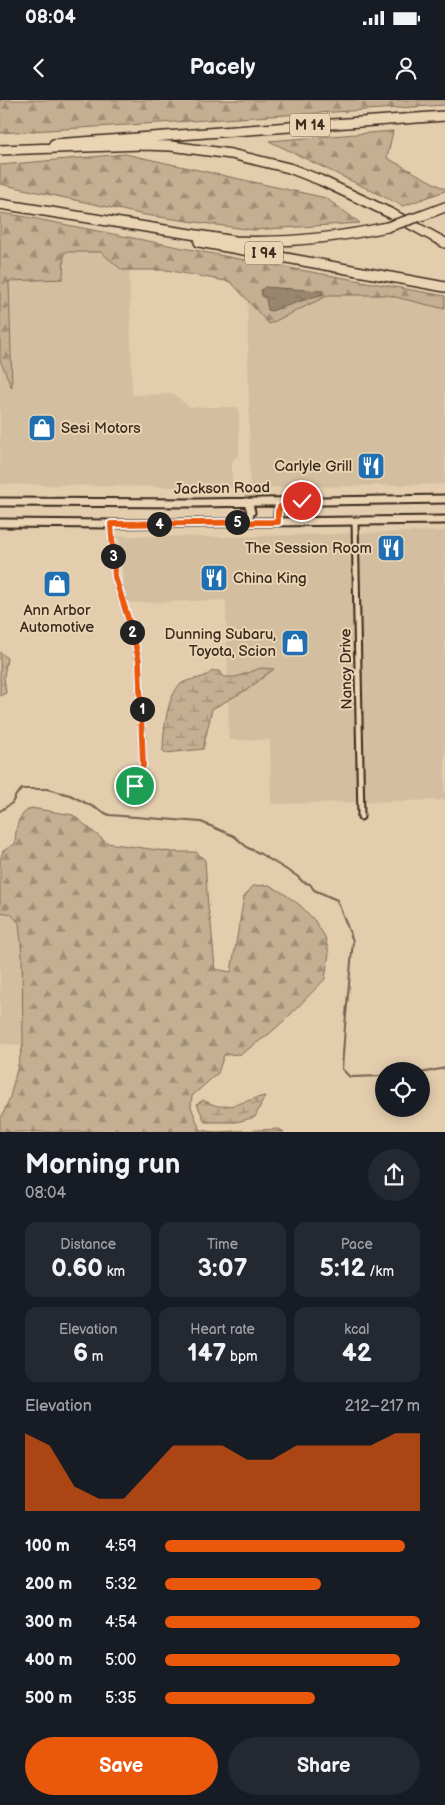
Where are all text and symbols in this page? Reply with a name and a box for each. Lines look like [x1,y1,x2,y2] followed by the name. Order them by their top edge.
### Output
[25,6,76,29] text: 08:04
[25,54,53,82] icon: back
[190,54,255,81] text: Pacely
[392,54,420,82] icon: person
[290,114,330,136] road number: M 14
[245,242,283,264] road number: I 94
[27,413,57,443] shop icon: Sesi Motors
[61,419,141,438] place label: Sesi Motors
[356,451,386,481] restaurant icon: Carlyle Grill
[274,457,352,476] place label: Carlyle Grill
[174,478,270,499] street label: Jackson Road
[281,480,323,522] pin
[288,487,316,515] icon: check
[224,510,250,534] pin: 5
[146,512,172,536] pin: 4
[233,514,242,531] text: 5
[155,516,164,533] text: 4
[376,533,406,563] restaurant icon: The Session Room
[245,539,372,558] place label: The Session Room
[100,544,126,568] pin: 3
[109,548,118,565] text: 3
[199,563,229,593] restaurant icon: China King
[42,569,72,599] shop icon: Ann Arbor Automotive
[233,569,307,588] place label: China King
[20,601,94,637] place label: Ann Arbor Automotive
[120,620,144,644] pin: 2
[128,624,137,641] text: 2
[165,625,276,661] place label: Dunning Subaru, Toyota, Scion
[280,628,310,658] shop icon: Dunning Subaru, Toyota, Scion
[336,628,357,710] street label: Nancy Drive
[130,696,154,722] pin: 1
[140,701,145,718] text: 1
[114,765,156,807] pin
[121,772,149,800] icon: arrive
[375,1062,430,1117] map controls
[375,1062,430,1117] button: locate
[25,1148,180,1181] text: Morning run
[368,1149,420,1201] button: share
[25,1184,66,1203] text: 08:04
[60,1236,116,1253] text: Distance
[207,1236,238,1253] text: Time
[341,1236,373,1253] text: Pace
[51,1253,103,1284] text: 0.60
[198,1253,247,1284] text: 3:07
[320,1253,366,1284] text: 5:12
[103,1263,125,1280] text: km
[366,1263,394,1280] text: /km
[59,1321,117,1338] text: Elevation
[190,1321,255,1338] text: Heart rate
[344,1321,369,1338] text: kcal
[73,1338,88,1369] text: 6
[187,1338,226,1369] text: 147
[342,1338,372,1369] text: 42
[88,1348,103,1365] text: m
[226,1348,258,1365] text: bpm
[25,1397,92,1416] text: Elevation
[345,1397,420,1416] text: 212–217 m
[25,1537,70,1556] text: 100 m
[105,1537,136,1556] text: 4:59
[25,1575,72,1594] text: 200 m
[105,1575,137,1594] text: 5:32
[25,1613,72,1632] text: 300 m
[105,1613,137,1632] text: 4:54
[25,1651,72,1670] text: 400 m
[105,1651,136,1670] text: 5:00
[25,1689,72,1708] text: 500 m
[105,1689,136,1708] text: 5:35
[25,1737,218,1795] button: Save
[228,1737,420,1795] button: Share

